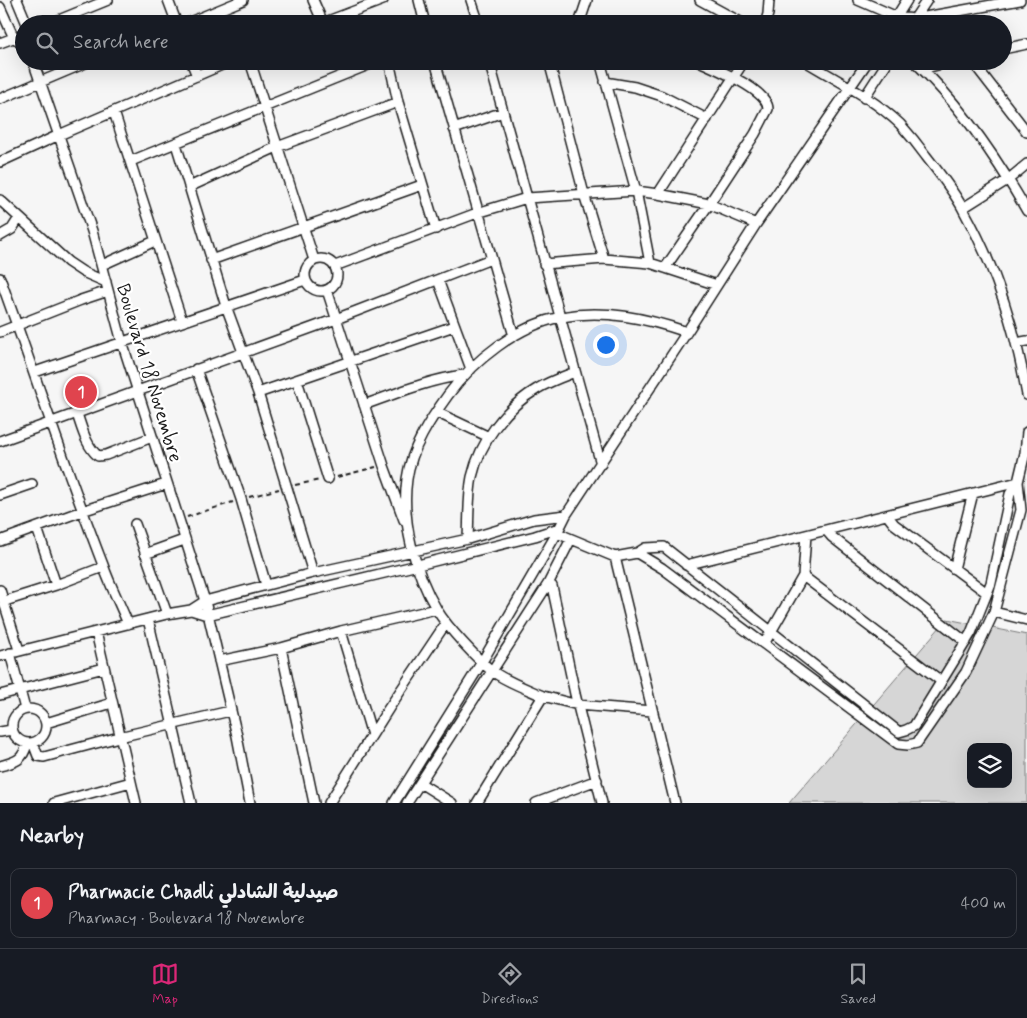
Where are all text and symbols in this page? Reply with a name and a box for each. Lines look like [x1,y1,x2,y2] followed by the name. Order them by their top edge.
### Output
[15,15,1012,70] search box
[33,29,61,57] icon: search
[73,30,169,55] text: Search here
[110,281,188,465] street label: Boulevard 18 Novembre
[593,332,619,358] your location
[65,373,97,411] pin: 1
[967,743,1012,788] map controls
[967,743,1012,788] button: layers
[20,822,84,850] text: Nearby
[68,880,338,905] text: Pharmacie Chadli صيدلية الشادلي
[33,893,41,914] text: 1
[961,893,1006,914] text: 400 m
[68,908,305,929] text: Pharmacy · Boulevard 18 Novembre
[151,960,179,1008] tab: Map
[481,960,539,1008] tab: Directions
[841,960,876,1008] tab: Saved

